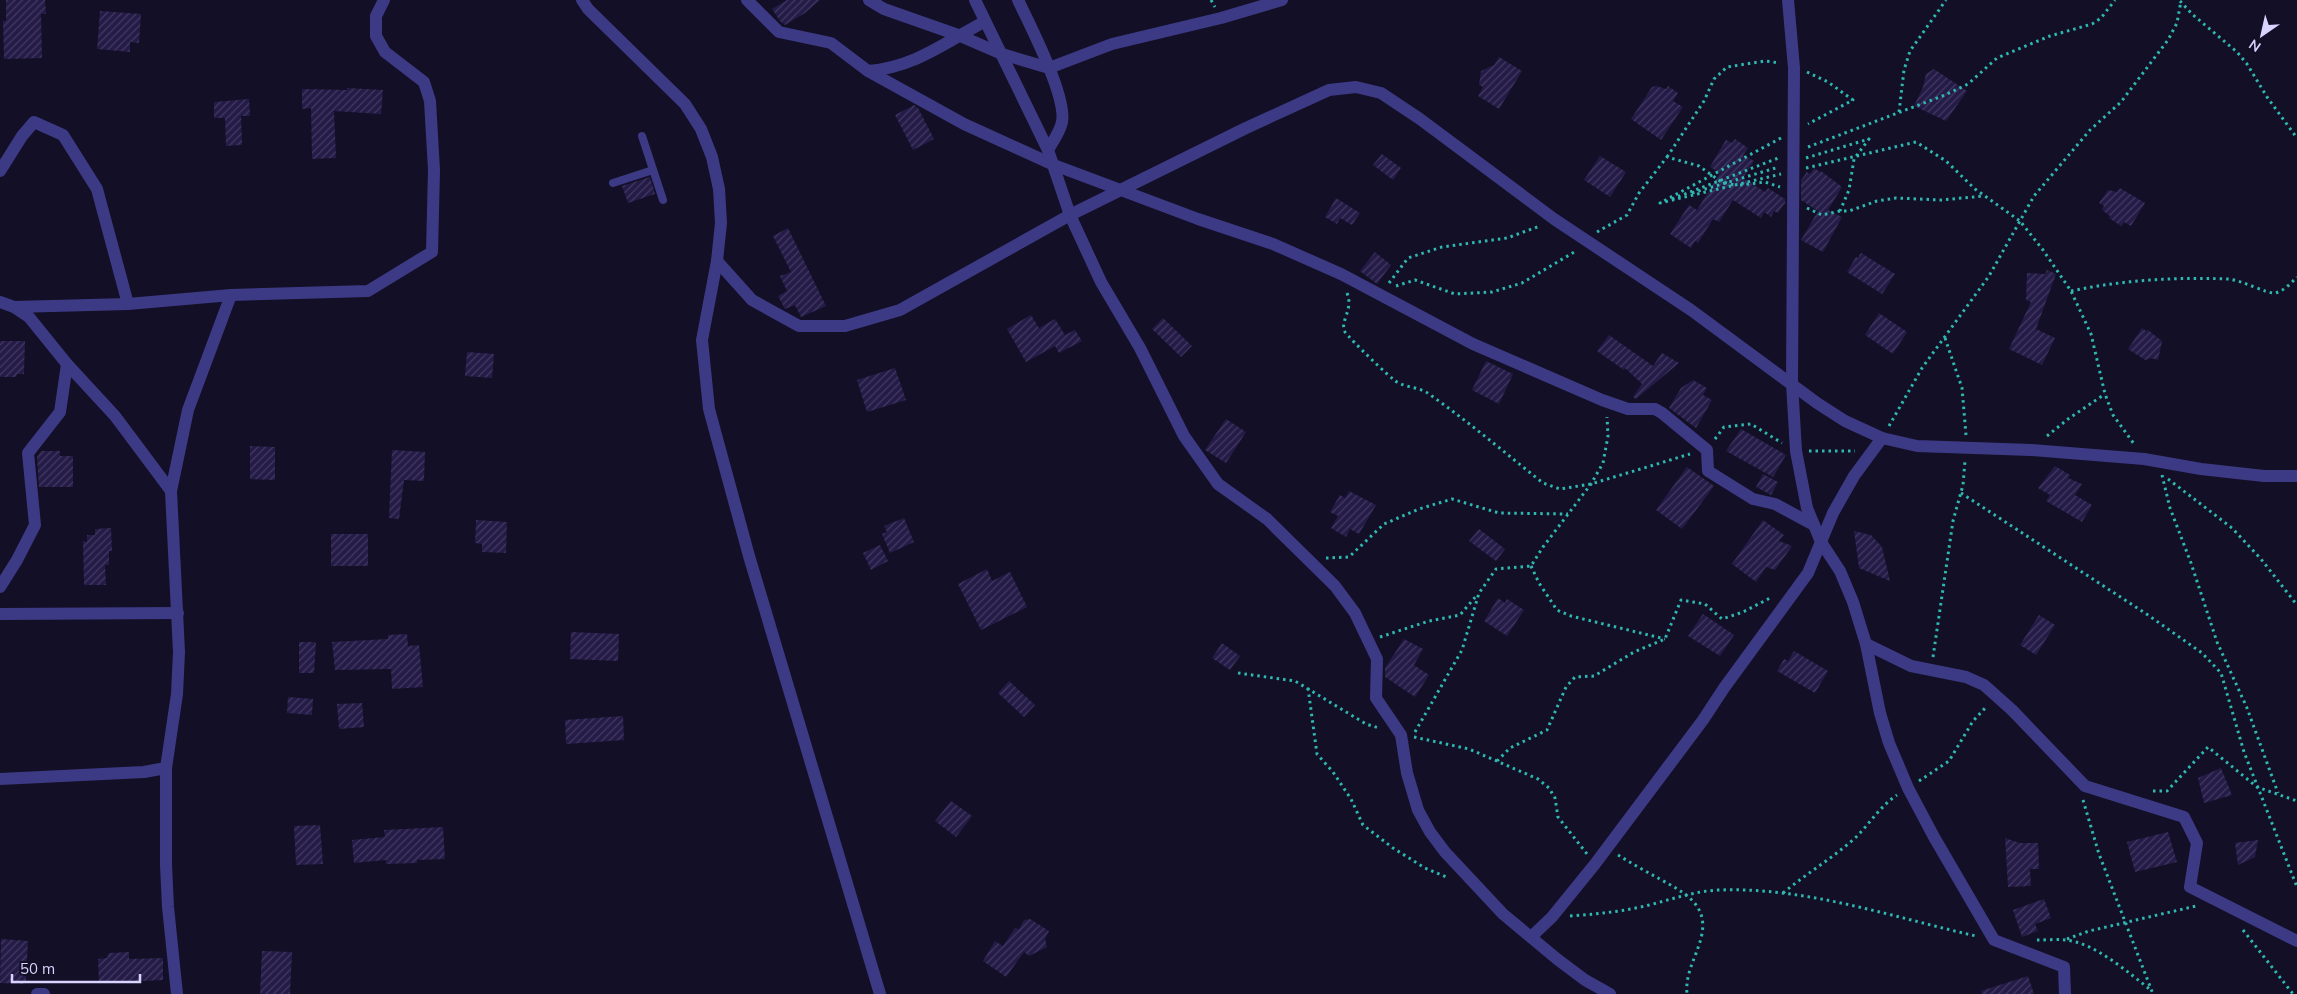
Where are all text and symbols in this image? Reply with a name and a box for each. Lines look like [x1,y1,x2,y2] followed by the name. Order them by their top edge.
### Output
[2237,10,2287,60] north arrow
[2245,35,2264,56] text: N
[12,952,140,984] scale bar
[20,959,55,978] text: 50 m

